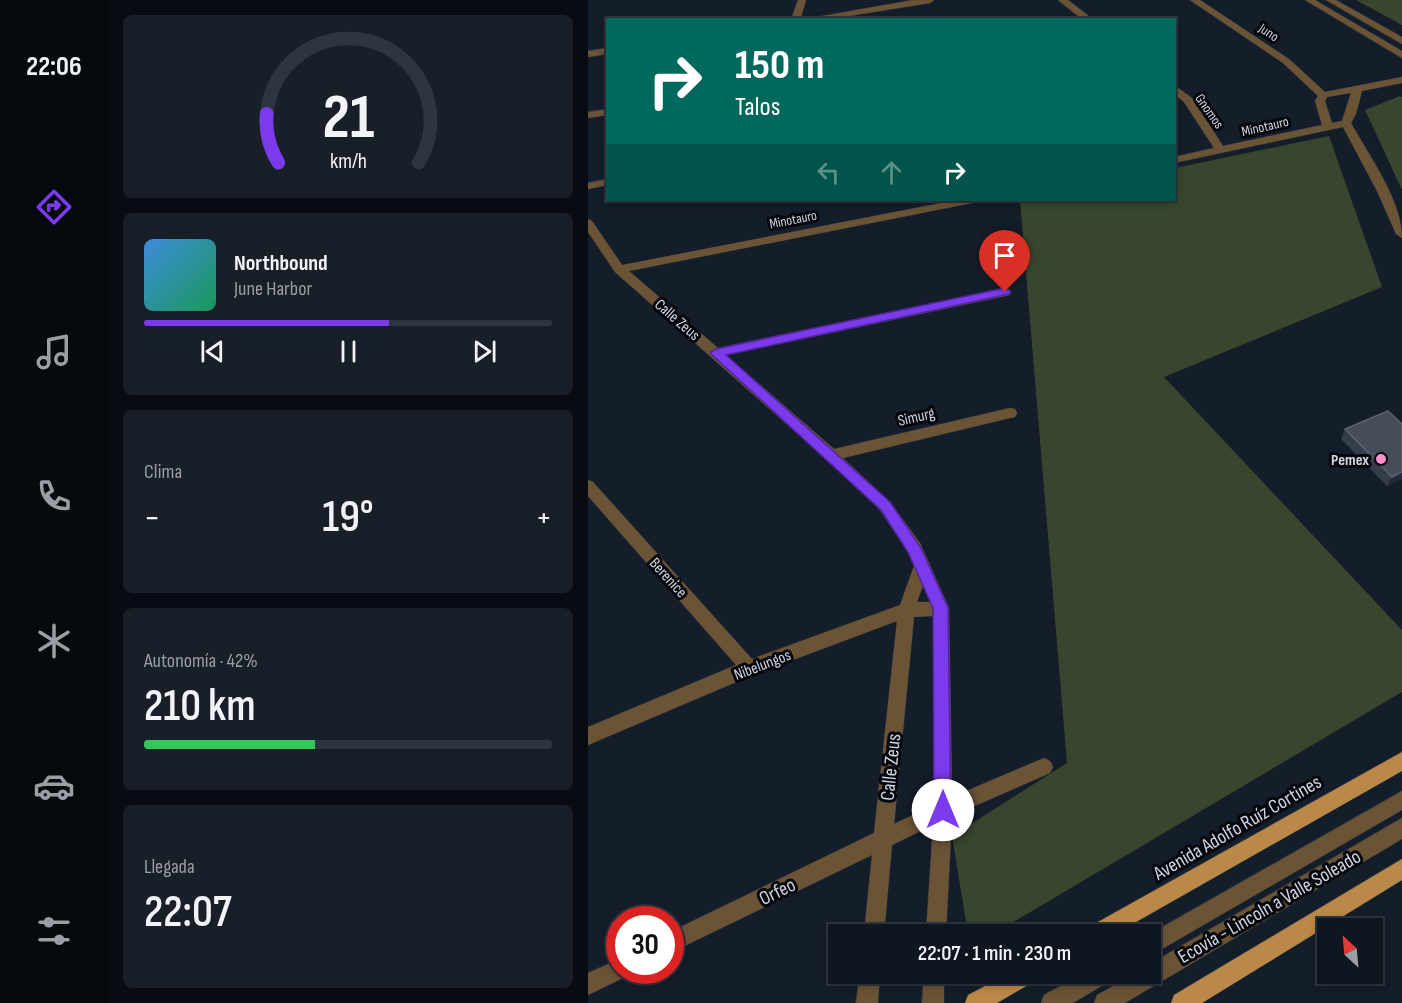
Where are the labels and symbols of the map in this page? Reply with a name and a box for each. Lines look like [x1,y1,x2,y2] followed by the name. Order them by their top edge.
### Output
[1255,19,1282,45] street label: Juno
[1192,91,1228,132] street label: Gnomos
[1240,113,1290,140] street label: Minotauro
[768,207,818,232] street label: Minotauro
[979,230,1030,292] pin
[651,295,704,345] street label: Calle Zeus
[896,404,937,431] street label: Simurg
[1331,451,1369,470] place label: Pemex
[1374,452,1388,466] marker: Pemex
[645,554,691,602] street label: Berenice
[731,646,794,685] street label: Nibelungos
[876,732,906,802] street label: Calle Zeus
[1148,770,1326,886] street label: Avenida Adolfo Ruíz Cortines
[911,778,975,842] position arrow
[1174,845,1365,969] street label: Ecovía - Lincoln a Valle Soleado
[755,873,800,911] street label: Orfeo
[606,906,684,984] speed limit sign: 30
[1317,918,1383,984] north arrow

